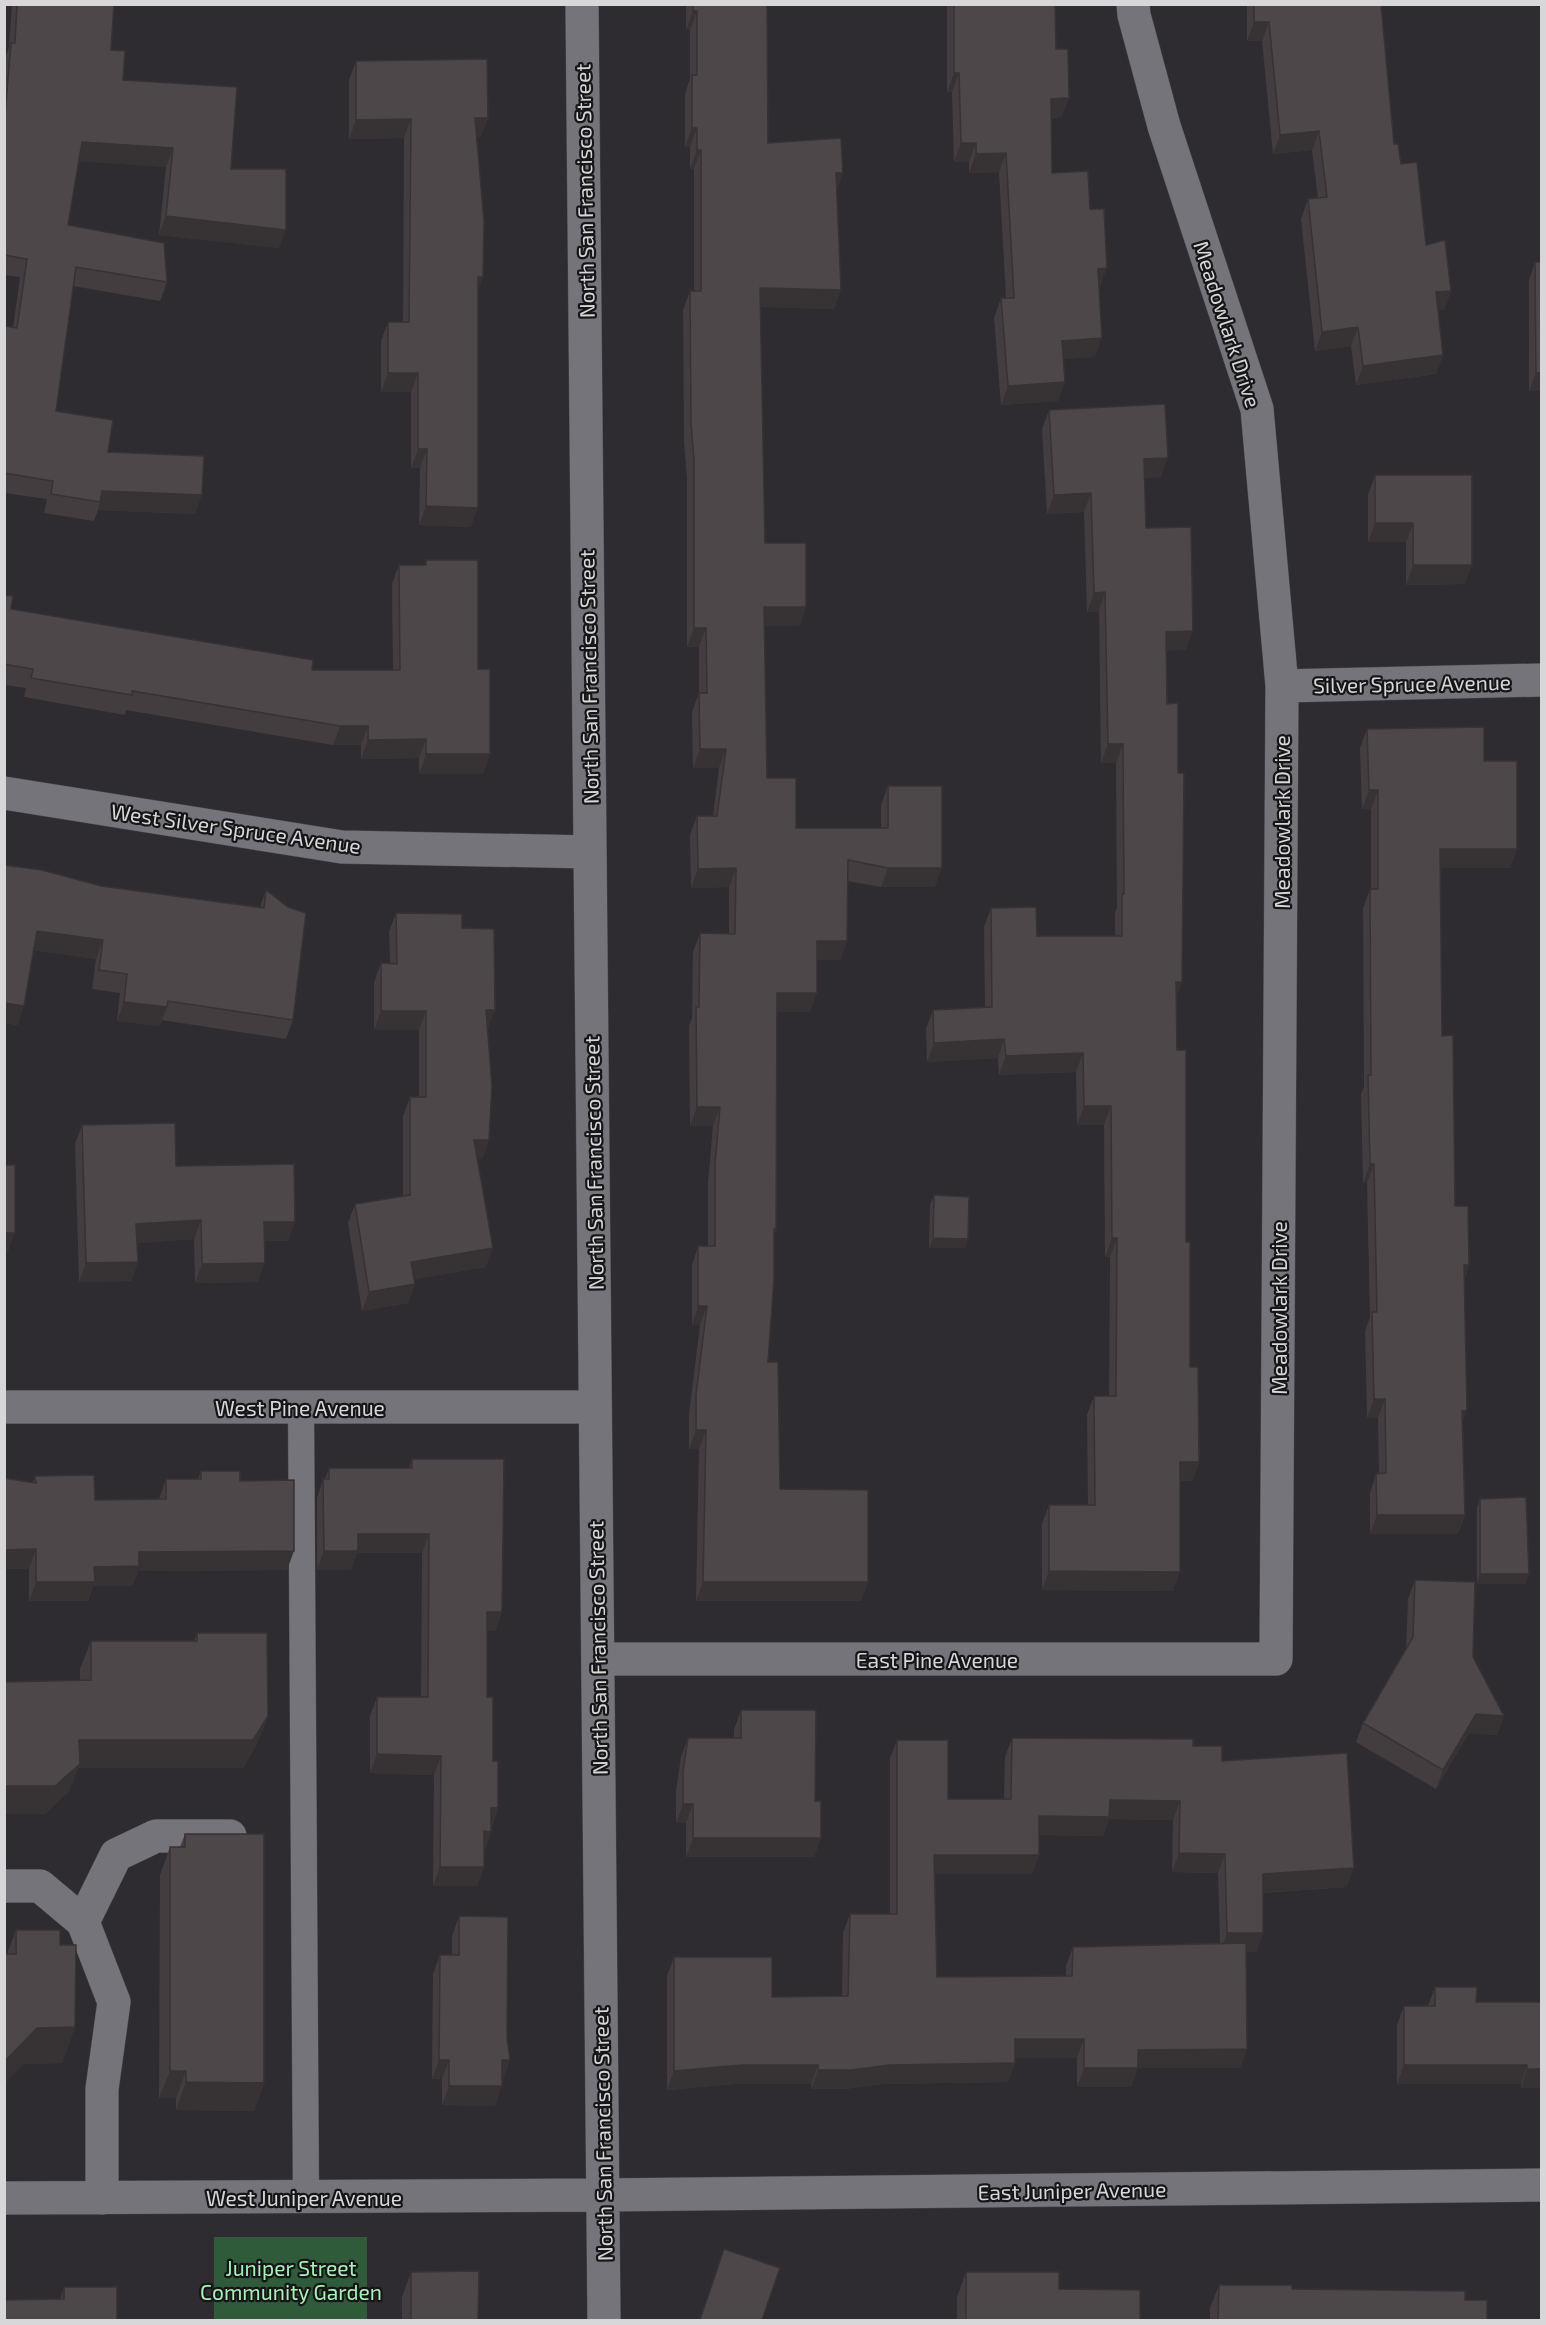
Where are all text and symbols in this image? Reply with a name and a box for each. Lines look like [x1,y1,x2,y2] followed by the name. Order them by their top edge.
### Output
[569,64,599,318] street label: North San Francisco Street
[1189,238,1267,410] street label: Meadowlark Drive
[573,550,603,804] street label: North San Francisco Street
[1313,669,1511,697] street label: Silver Spruce Avenue
[1269,735,1294,909] street label: Meadowlark Drive
[109,798,363,858] street label: West Silver Spruce Avenue
[578,1036,608,1290] street label: North San Francisco Street
[1266,1221,1291,1395] street label: Meadowlark Drive
[215,1395,385,1420] street label: West Pine Avenue
[582,1521,612,1775] street label: North San Francisco Street
[856,1647,1018,1672] street label: East Pine Avenue
[587,2007,617,2261] street label: North San Francisco Street
[977,2176,1167,2204] street label: East Juniper Avenue
[206,2185,402,2210] street label: West Juniper Avenue
[200,2255,382,2304] park label: Juniper Street Community Garden

